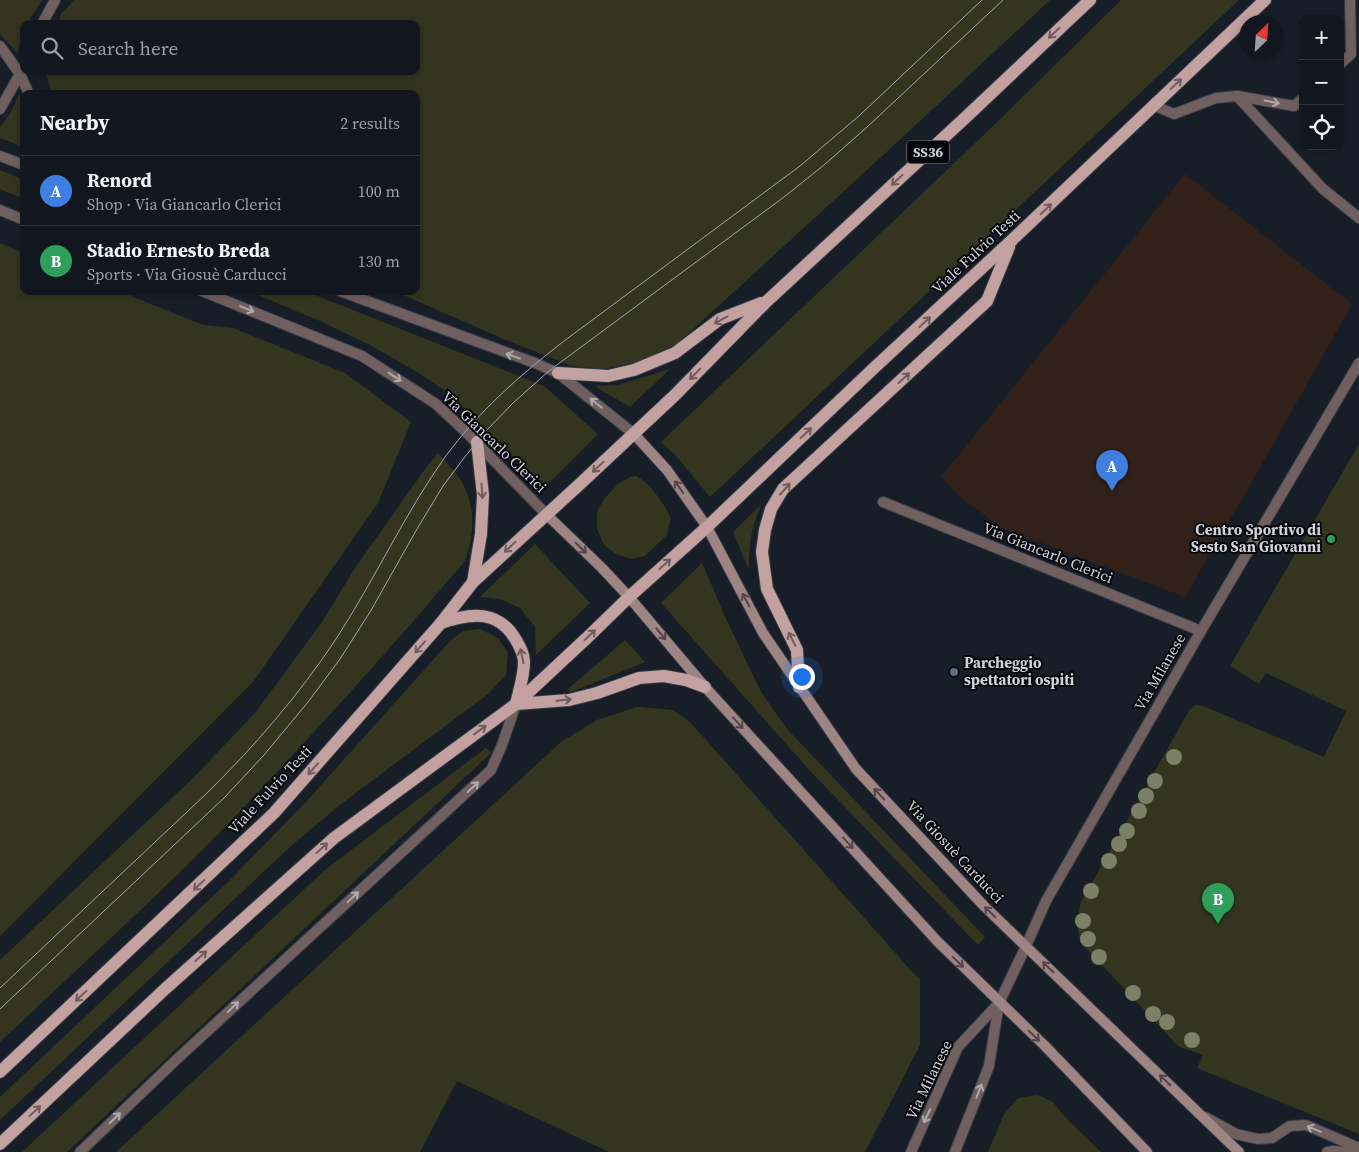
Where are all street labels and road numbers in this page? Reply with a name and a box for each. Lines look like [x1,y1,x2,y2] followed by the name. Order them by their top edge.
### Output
[907,140,949,163] road number: SS36
[927,205,1024,298] street label: Viale Fulvio Testi
[437,386,551,497] street label: Via Giancarlo Clerici
[980,517,1116,588] street label: Via Giancarlo Clerici
[1129,629,1190,714] street label: Via Milanese
[223,741,316,838] street label: Viale Fulvio Testi
[902,796,1009,908] street label: Via Giosuè Carducci
[900,1036,957,1123] street label: Via Milanese

